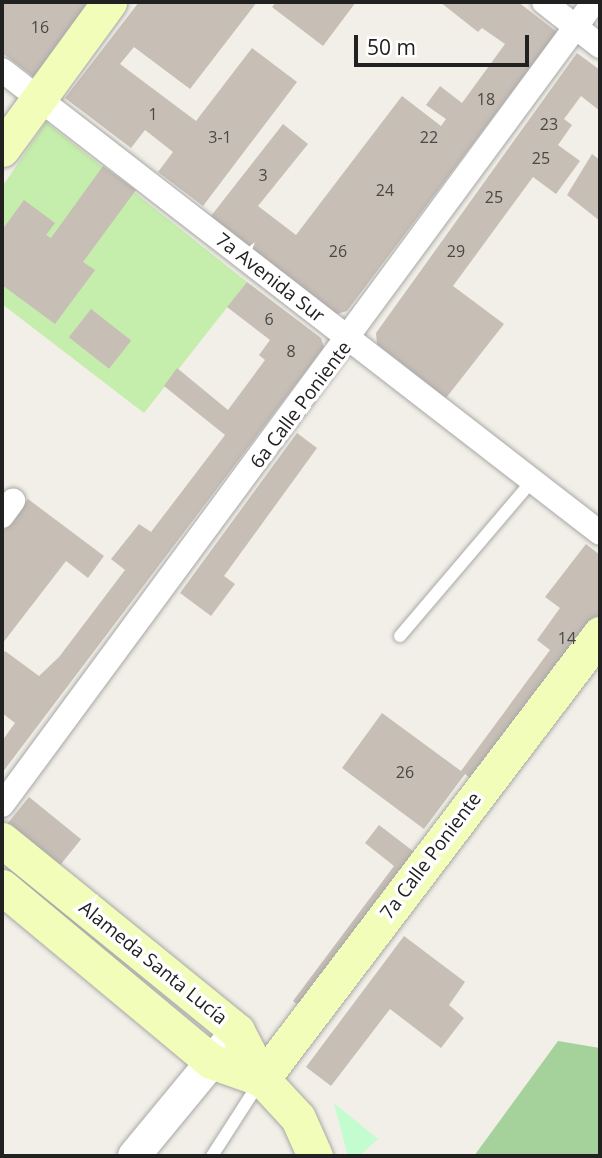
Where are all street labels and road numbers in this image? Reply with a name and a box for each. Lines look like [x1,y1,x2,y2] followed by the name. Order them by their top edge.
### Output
[211,228,329,328] street label: 7a Avenida Sur
[246,337,356,473] street label: 6a Calle Poniente
[376,788,486,924] street label: 7a Calle Poniente
[74,896,232,1030] street label: Alameda Santa Lucía

